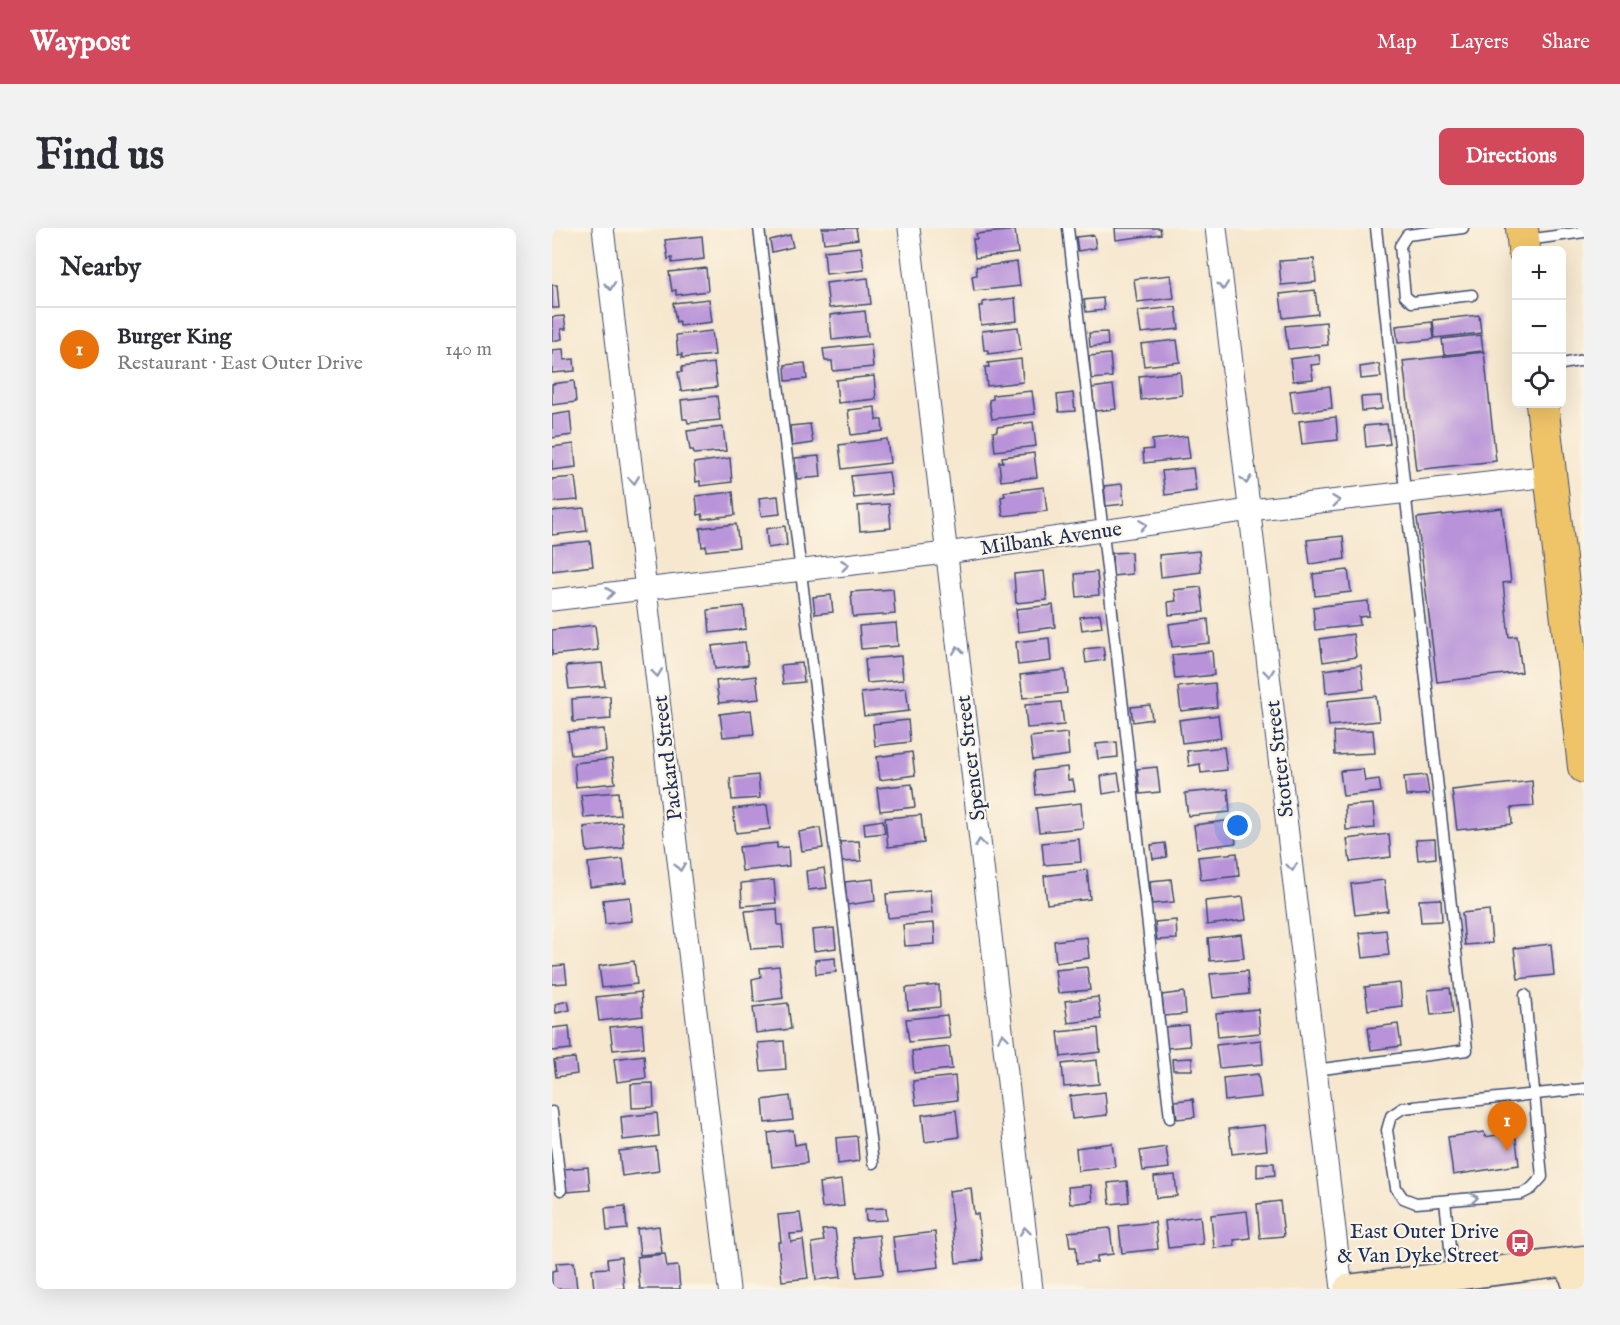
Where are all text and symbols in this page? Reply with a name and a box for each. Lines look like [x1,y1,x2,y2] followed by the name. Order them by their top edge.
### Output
[30,25,130,60] text: Waypost
[1377,29,1417,56] text: Map
[1450,29,1509,56] text: Layers
[1542,29,1590,56] text: Share
[1439,128,1584,185] button: Directions
[36,130,164,183] text: Find us
[1512,246,1566,408] map controls
[1512,246,1566,300] button: +
[60,251,141,284] text: Nearby
[603,281,616,291] one-way arrow
[1216,282,1229,291] one-way arrow
[1512,300,1566,354] button: −
[117,323,231,351] text: Burger King
[76,337,83,362] text: 1
[445,337,492,362] text: 140 m
[117,351,363,376] text: Restaurant · East Outer Drive
[1512,354,1566,408] button: locate
[627,475,640,484] one-way arrow
[1240,475,1252,484] one-way arrow
[1332,495,1341,508] one-way arrow
[979,516,1124,563] street label: Milbank Avenue
[1138,520,1147,532] one-way arrow
[841,559,850,572] one-way arrow
[606,587,615,600] one-way arrow
[952,645,964,654] one-way arrow
[651,669,663,678] one-way arrow
[1262,669,1275,678] one-way arrow
[647,694,690,822] street label: Packard Street
[950,694,993,822] street label: Spencer Street
[1260,699,1301,819] street label: Stotter Street
[1223,811,1252,840] your location
[974,839,987,848] one-way arrow
[673,862,686,871] one-way arrow
[1285,863,1297,872] one-way arrow
[997,1033,1009,1042] one-way arrow
[1488,1102,1526,1151] pin: 1
[1469,1192,1479,1205] one-way arrow
[1337,1219,1499,1270] place label: East Outer Drive & Van Dyke Street
[1019,1226,1032,1235] one-way arrow
[1504,1227,1536,1259] bus stop icon: East Outer Drive & Van Dyke Street

